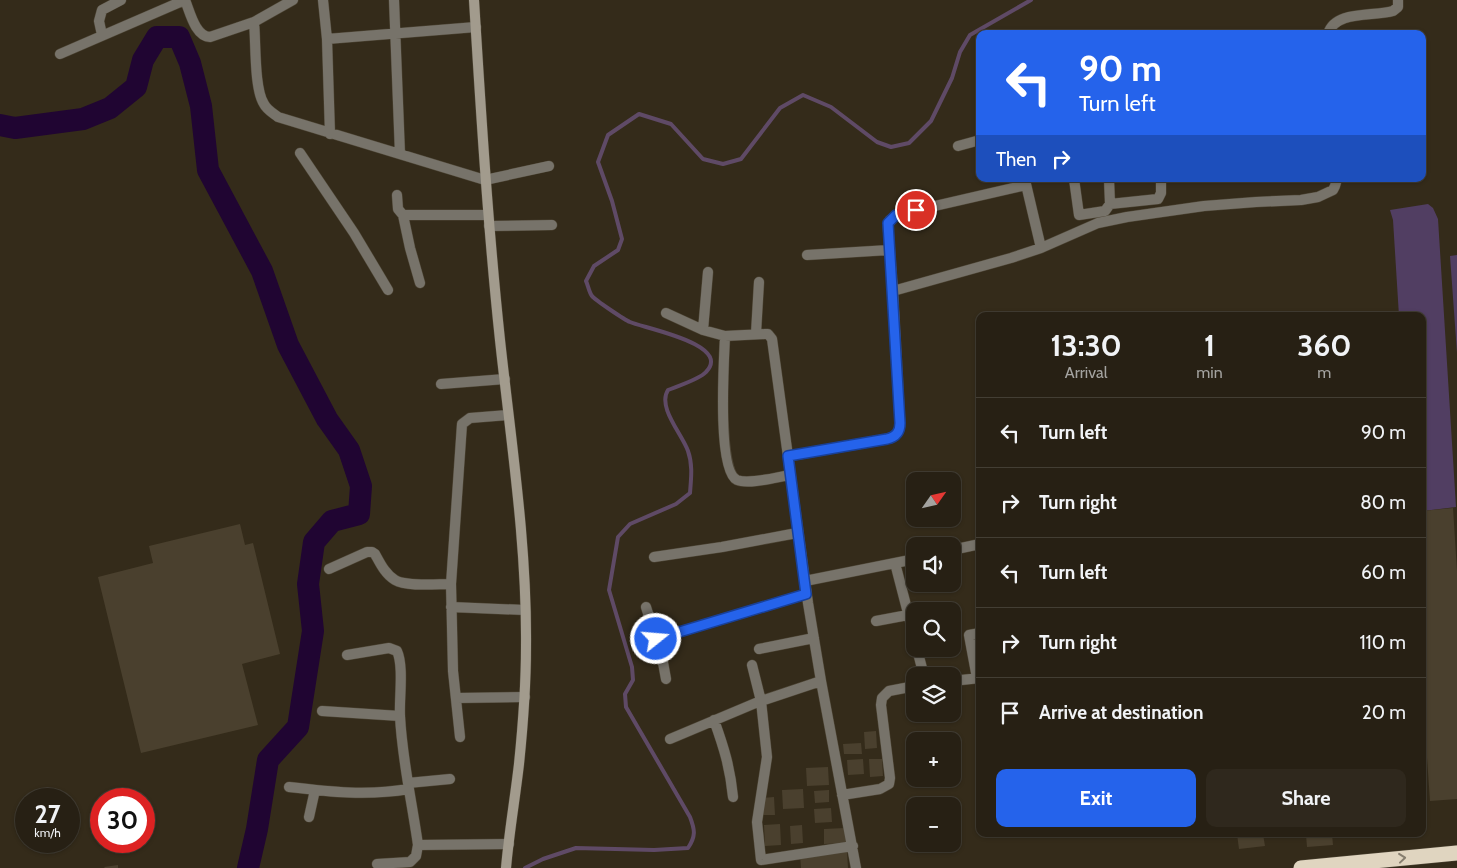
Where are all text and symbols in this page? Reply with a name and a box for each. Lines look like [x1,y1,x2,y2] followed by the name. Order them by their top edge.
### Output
[1079,47,1162,90] text: 90 m
[996,50,1061,115] icon: left
[1079,90,1156,117] text: Turn left
[1047,145,1075,173] icon: right
[996,148,1037,171] text: Then
[895,189,937,231] pin
[902,196,930,224] icon: arrive
[1051,327,1122,364] text: 13:30
[1204,327,1215,364] text: 1
[1297,327,1351,364] text: 360
[1065,363,1107,382] text: Arrival
[1196,363,1223,382] text: min
[1317,363,1331,382] text: m
[996,419,1024,447] icon: left
[1039,421,1107,444] text: Turn left
[1361,421,1406,444] text: 90 m
[906,472,961,528] north arrow
[906,472,961,852] map controls
[996,489,1024,517] icon: right
[1039,491,1117,514] text: Turn right
[1360,491,1406,514] text: 80 m
[906,537,961,592] button: sound
[996,559,1024,587] icon: left
[1039,561,1107,584] text: Turn left
[1361,561,1406,584] text: 60 m
[906,602,961,657] button: search
[629,612,681,664] position arrow
[996,629,1024,657] icon: right
[1039,631,1117,654] text: Turn right
[1359,631,1406,654] text: 110 m
[906,667,961,722] button: layers
[996,699,1024,727] icon: arrive
[1039,701,1203,724] text: Arrive at destination
[1362,701,1406,724] text: 20 m
[906,732,961,787] button: +
[996,769,1196,827] button: Exit
[1206,769,1406,827] button: Share
[90,788,155,853] speed limit sign: 30
[906,797,961,852] button: −
[35,799,60,829] text: 27
[34,825,61,840] text: km/h
[1398,852,1406,863] one-way arrow

